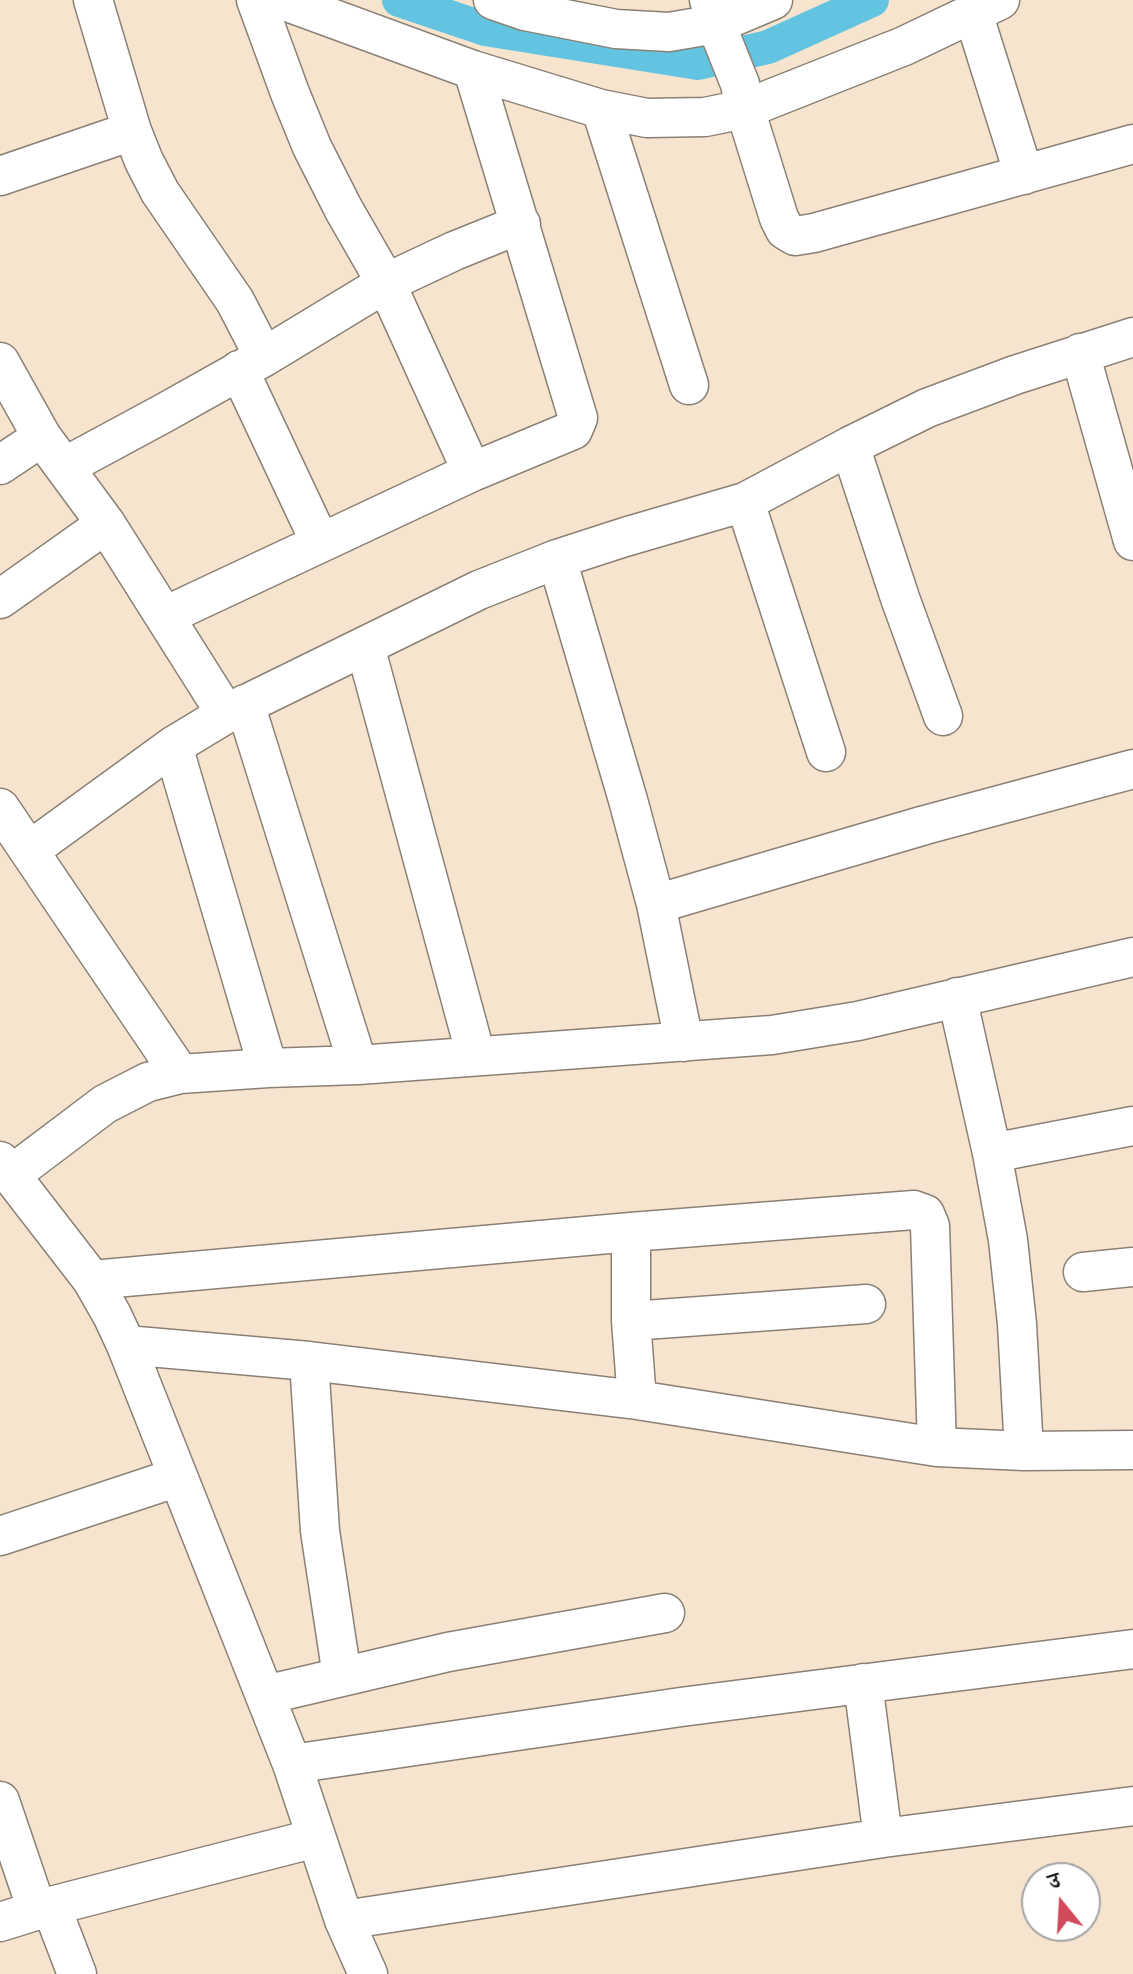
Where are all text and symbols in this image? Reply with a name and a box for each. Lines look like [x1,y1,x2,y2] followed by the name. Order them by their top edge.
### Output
[1021,1862,1101,1942] north arrow
[1045,1866,1064,1896] text: उ

